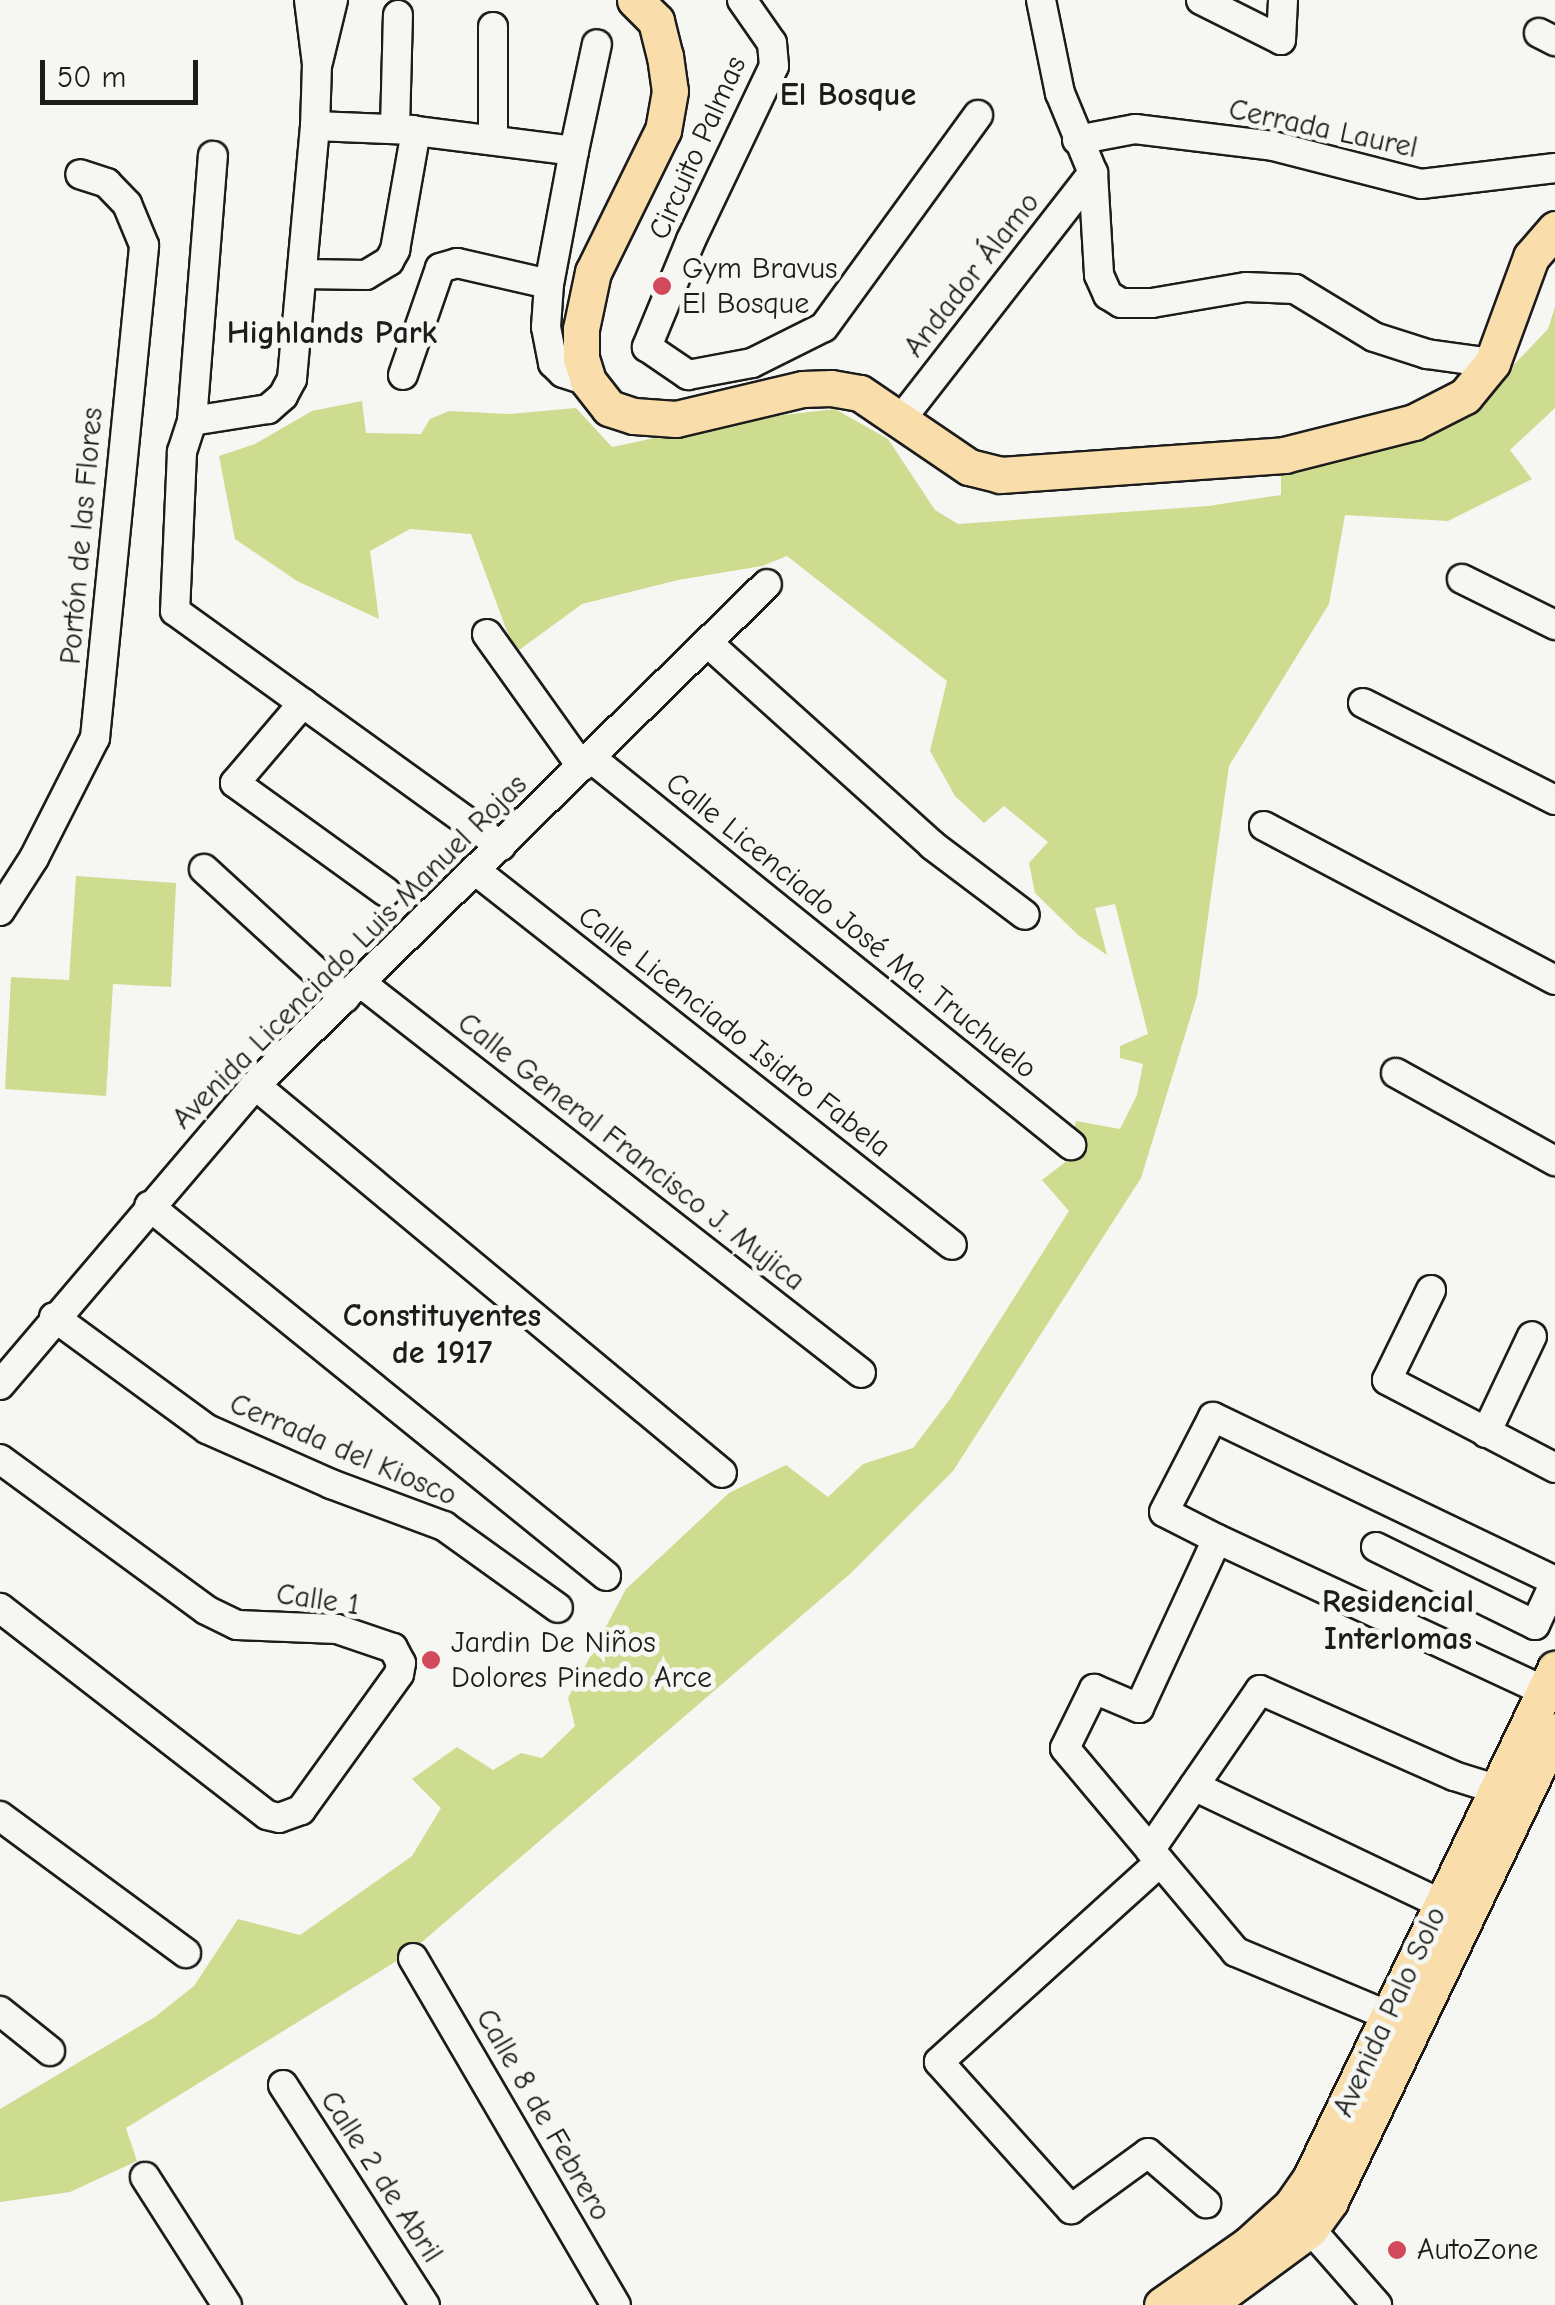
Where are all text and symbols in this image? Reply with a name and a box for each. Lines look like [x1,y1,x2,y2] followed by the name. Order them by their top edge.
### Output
[45,40,202,102] scale bar
[642,51,754,245] street label: Circuito Palmas
[57,60,126,95] text: 50 m
[780,76,916,114] district label: El Bosque
[1225,91,1421,167] street label: Cerrada Laurel
[896,185,1048,365] street label: Andador Álamo
[682,251,837,322] place label: Gym Bravus El Bosque
[651,275,673,297] marker: Gym Bravus El Bosque
[227,314,437,352] district label: Highlands Park
[53,406,111,666] street label: Portón de las Flores
[658,765,1044,1087] street label: Calle Licenciado José Ma. Truchuelo
[165,767,535,1137] street label: Avenida Licenciado Luis Manuel Rojas
[570,899,898,1165] street label: Calle Licenciado Isidro Fabela
[450,1005,812,1299] street label: Calle General Francisco J. Mujica
[343,1298,541,1373] district label: Constituyentes de 1917
[224,1386,462,1514] street label: Cerrada del Kiosco
[274,1576,362,1624] street label: Calle 1
[1322,1584,1474,1659] district label: Residencial Interlomas
[451,1625,712,1696] place label: Jardin De Niños Dolores Pinedo Arce
[420,1649,442,1671] marker: Jardin De Niños Dolores Pinedo Arce
[1326,1901,1454,2123] street label: Avenida Palo Solo
[468,2003,618,2227] street label: Calle 8 de Febrero
[312,2084,450,2270] street label: Calle 2 de Abril
[1417,2232,1538,2268] place label: AutoZone
[1386,2239,1408,2261] marker: AutoZone

